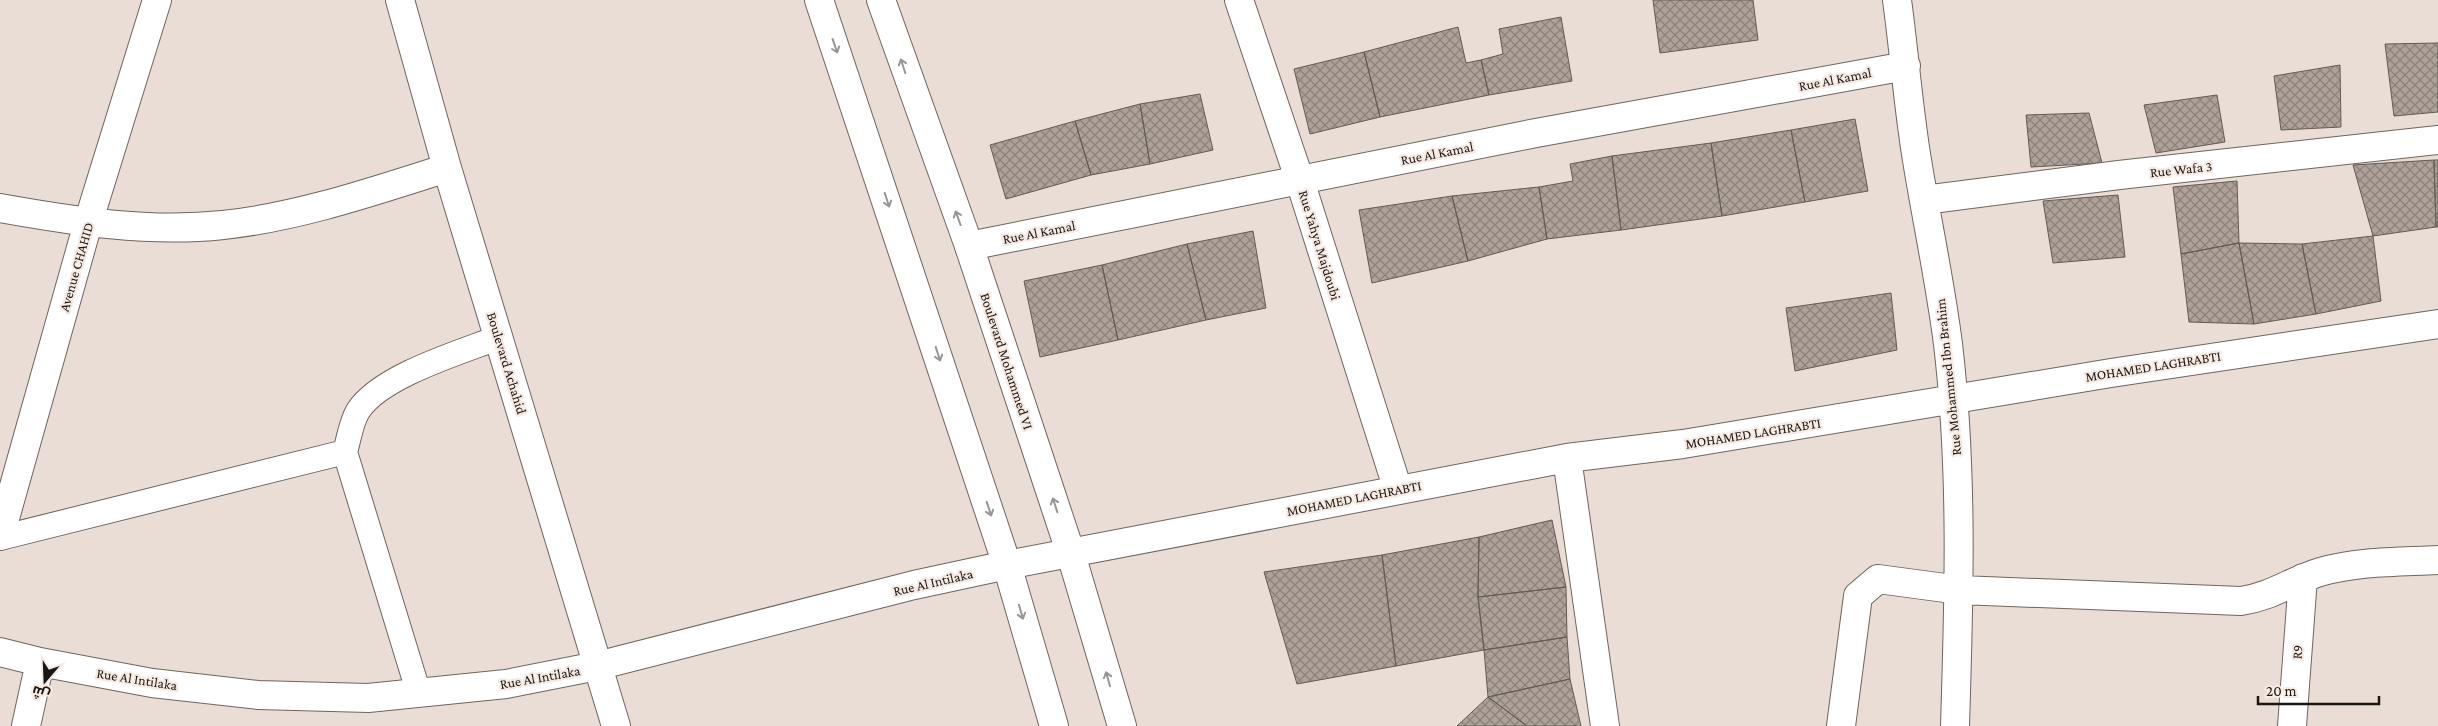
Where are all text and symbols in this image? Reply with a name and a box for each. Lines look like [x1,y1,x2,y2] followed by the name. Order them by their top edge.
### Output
[831,38,840,53] one-way arrow
[898,58,907,74] one-way arrow
[1797,64,1873,94] street label: Rue Al Kamal
[1399,138,1475,168] street label: Rue Al Kamal
[2149,158,2213,180] street label: Rue Wafa 3
[1295,188,1344,302] street label: Rue Yahya Majdoubi
[883,192,892,207] one-way arrow
[953,211,962,226] one-way arrow
[1001,217,1077,247] street label: Rue Al Kamal
[56,221,96,313] street label: Avenue CHAHID
[977,291,1037,431] street label: Boulevard Mohammed VI
[1932,298,1964,456] street label: Rue Mohammed Ibn Brahim
[484,310,530,416] street label: Boulevard Achahid
[934,346,943,362] one-way arrow
[2084,347,2222,385] street label: MOHAMED LAGHRABTI
[1684,414,1822,452] street label: MOHAMED LAGHRABTI
[1285,477,1423,519] street label: MOHAMED LAGHRABTI
[1050,498,1059,513] one-way arrow
[985,500,994,516] one-way arrow
[892,565,975,599] street label: Rue Al Intilaka
[1016,603,1026,619] one-way arrow
[2289,644,2305,660] street label: R9
[20,656,70,706] north arrow
[499,662,582,692] street label: Rue Al Intilaka
[96,665,179,693] street label: Rue Al Intilaka
[1103,672,1113,688] one-way arrow
[2258,674,2379,706] scale bar
[30,682,52,704] text: ش
[2266,683,2297,699] text: 20 m

